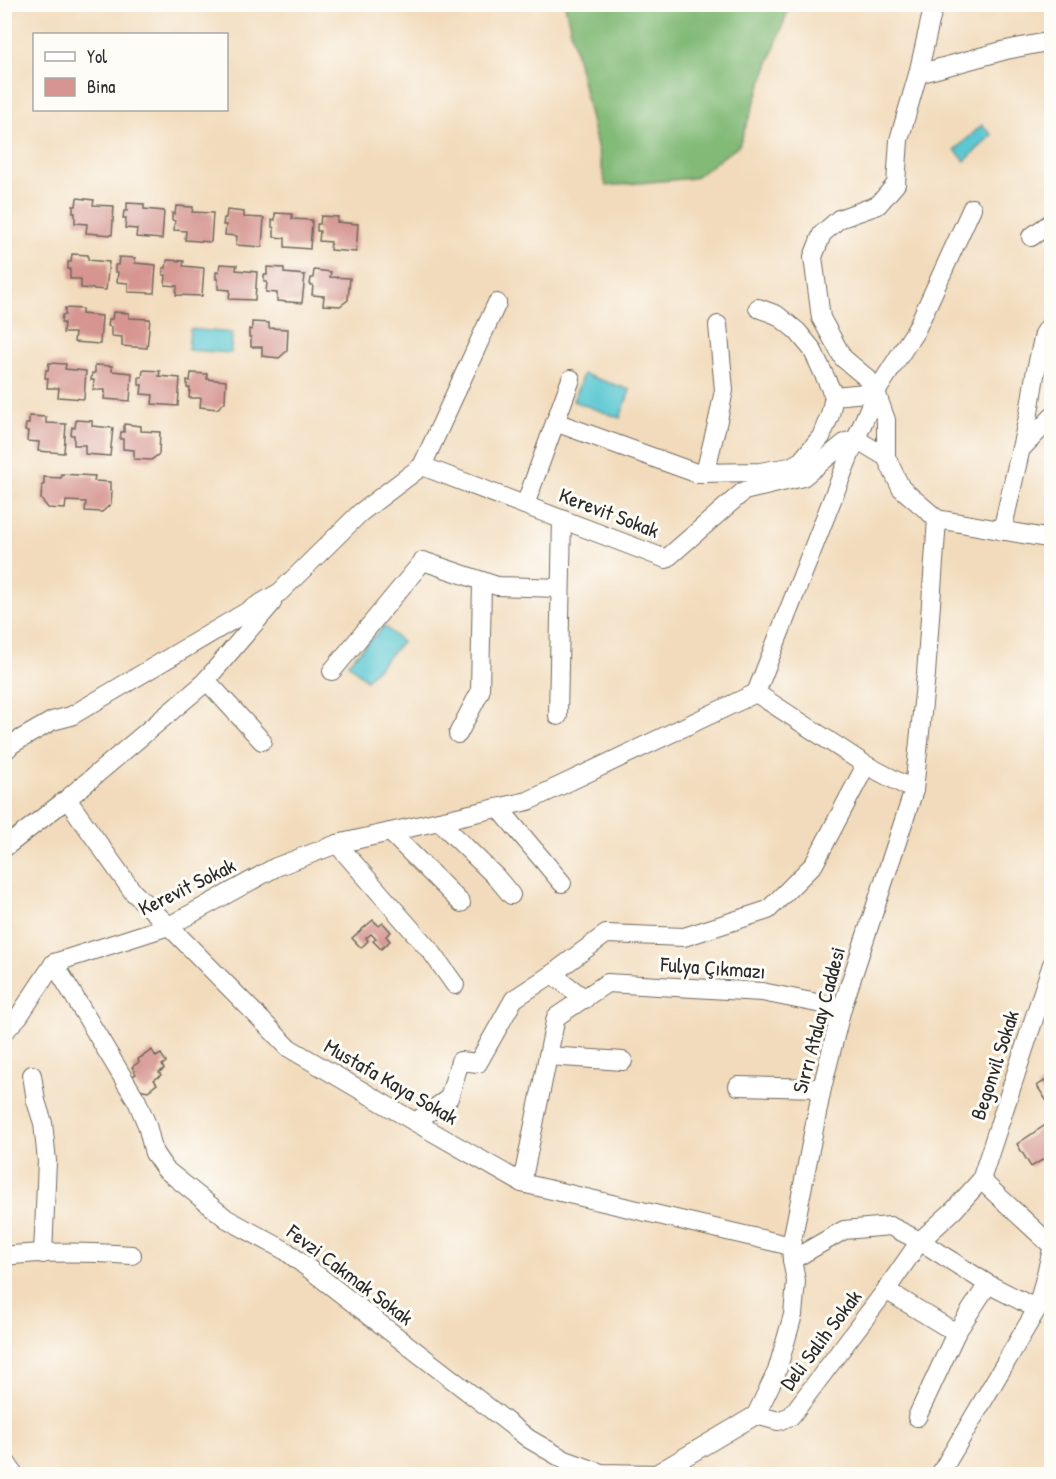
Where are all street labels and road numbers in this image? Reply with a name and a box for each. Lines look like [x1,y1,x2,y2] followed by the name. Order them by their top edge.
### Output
[555,480,664,545] street label: Kerevit Sokak
[133,850,240,923] street label: Kerevit Sokak
[785,943,852,1096] street label: Sırrı Atalay Caddesi
[659,949,766,986] street label: Fulya Çıkmazı
[963,1006,1026,1123] street label: Begonvil Sokak
[319,1032,464,1132] street label: Mustafa Kaya Sokak
[280,1217,420,1332] street label: Fevzi Cakmak Sokak
[773,1283,868,1396] street label: Deli Salih Sokak

